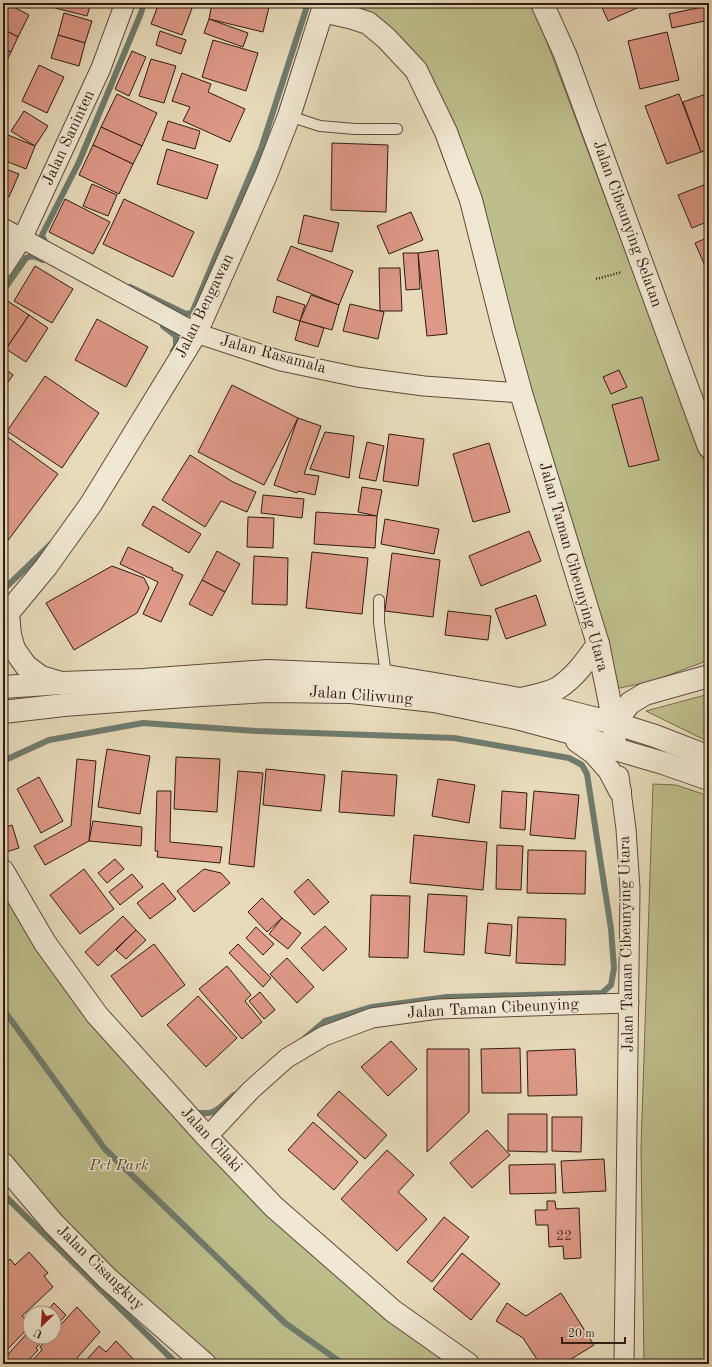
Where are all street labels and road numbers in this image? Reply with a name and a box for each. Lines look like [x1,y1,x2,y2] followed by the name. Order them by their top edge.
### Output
[40,88,98,188] street label: Jalan Saninten
[589,139,665,310] street label: Jalan Cibeunying Selatan
[173,251,237,361] street label: Jalan Bengawan
[218,333,328,377] street label: Jalan Rasamala
[535,461,611,674] street label: Jalan Taman Cibeunying Utara
[309,684,414,708] street label: Jalan Ciliwung
[617,835,637,1053] street label: Jalan Taman Cibeunying Utara
[407,996,580,1021] street label: Jalan Taman Cibeunying
[177,1105,245,1175] street label: Jalan Cilaki
[53,1223,147,1314] street label: Jalan Cisangkuy

